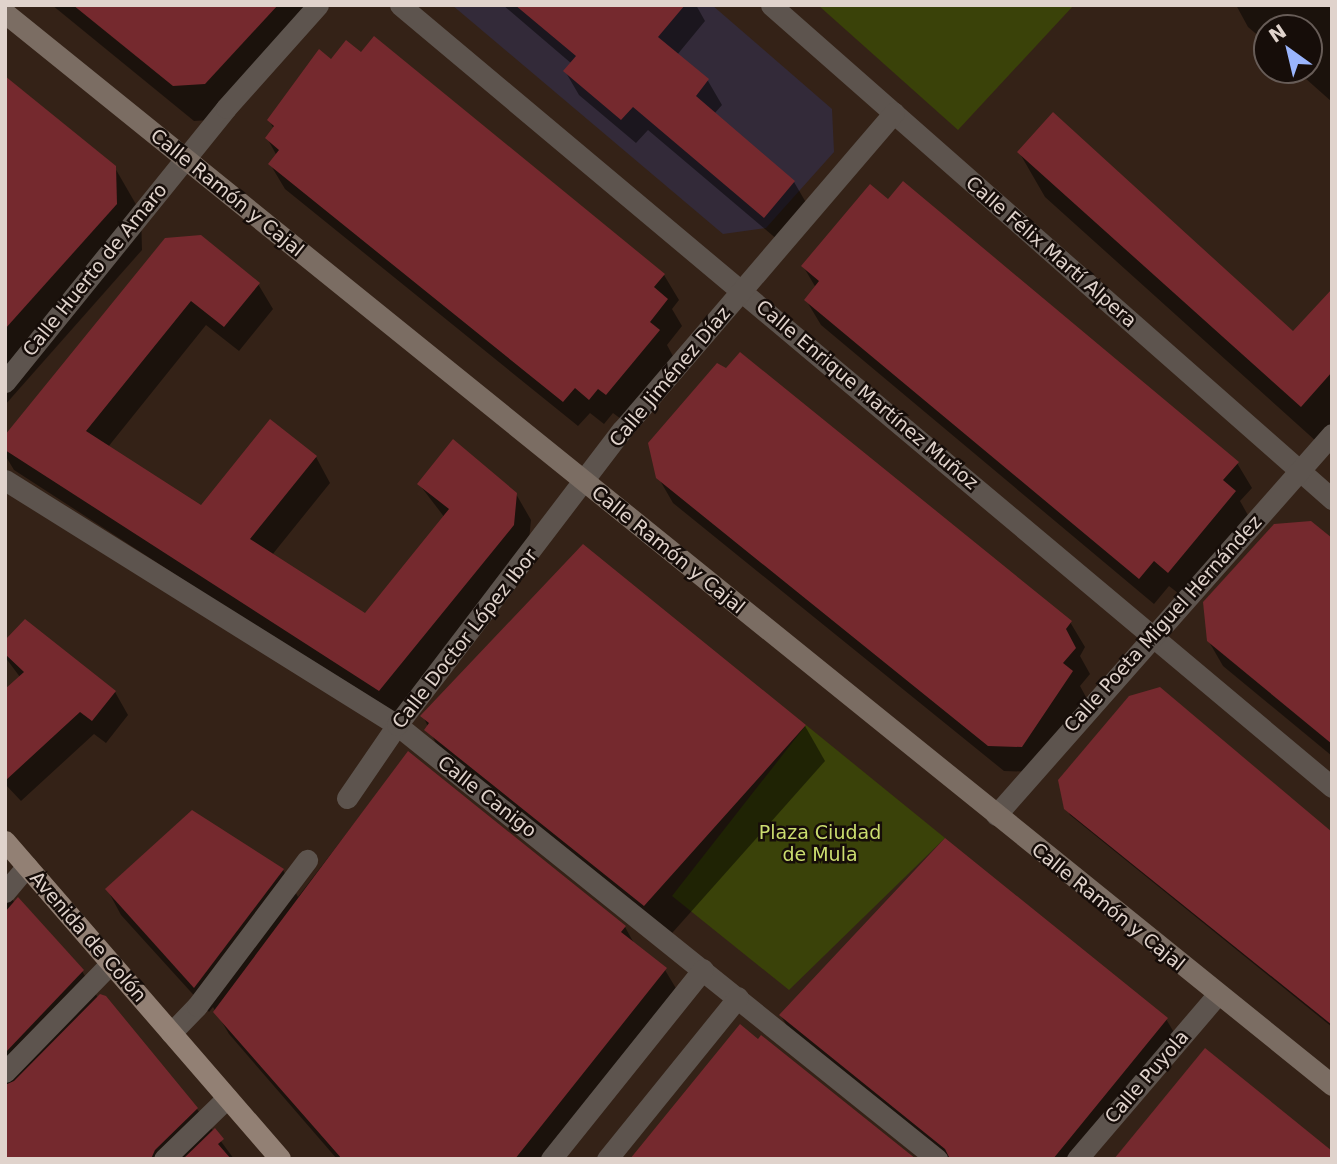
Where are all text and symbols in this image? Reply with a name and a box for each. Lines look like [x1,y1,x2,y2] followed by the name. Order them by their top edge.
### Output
[1253,14,1323,84] north arrow
[1265,20,1290,47] text: N
[146,124,308,262] street label: Calle Ramón y Cajal
[961,172,1141,332] street label: Calle Félix Martí Alpera
[18,179,172,361] street label: Calle Huerto de Amaro
[751,295,983,495] street label: Calle Enrique Martínez Muñoz
[605,302,735,452] street label: Calle Jiménez Díaz
[587,481,749,619] street label: Calle Ramón y Cajal
[1059,511,1267,737] street label: Calle Poeta Miguel Hernández
[388,545,542,733] street label: Calle Doctor López Ibor
[433,751,541,843] street label: Calle Canigo
[759,822,881,866] park label: Plaza Ciudad de Mula
[1027,838,1189,976] street label: Calle Ramón y Cajal
[25,867,151,1007] street label: Avenida de Colón
[1100,1026,1194,1128] street label: Calle Puyola

